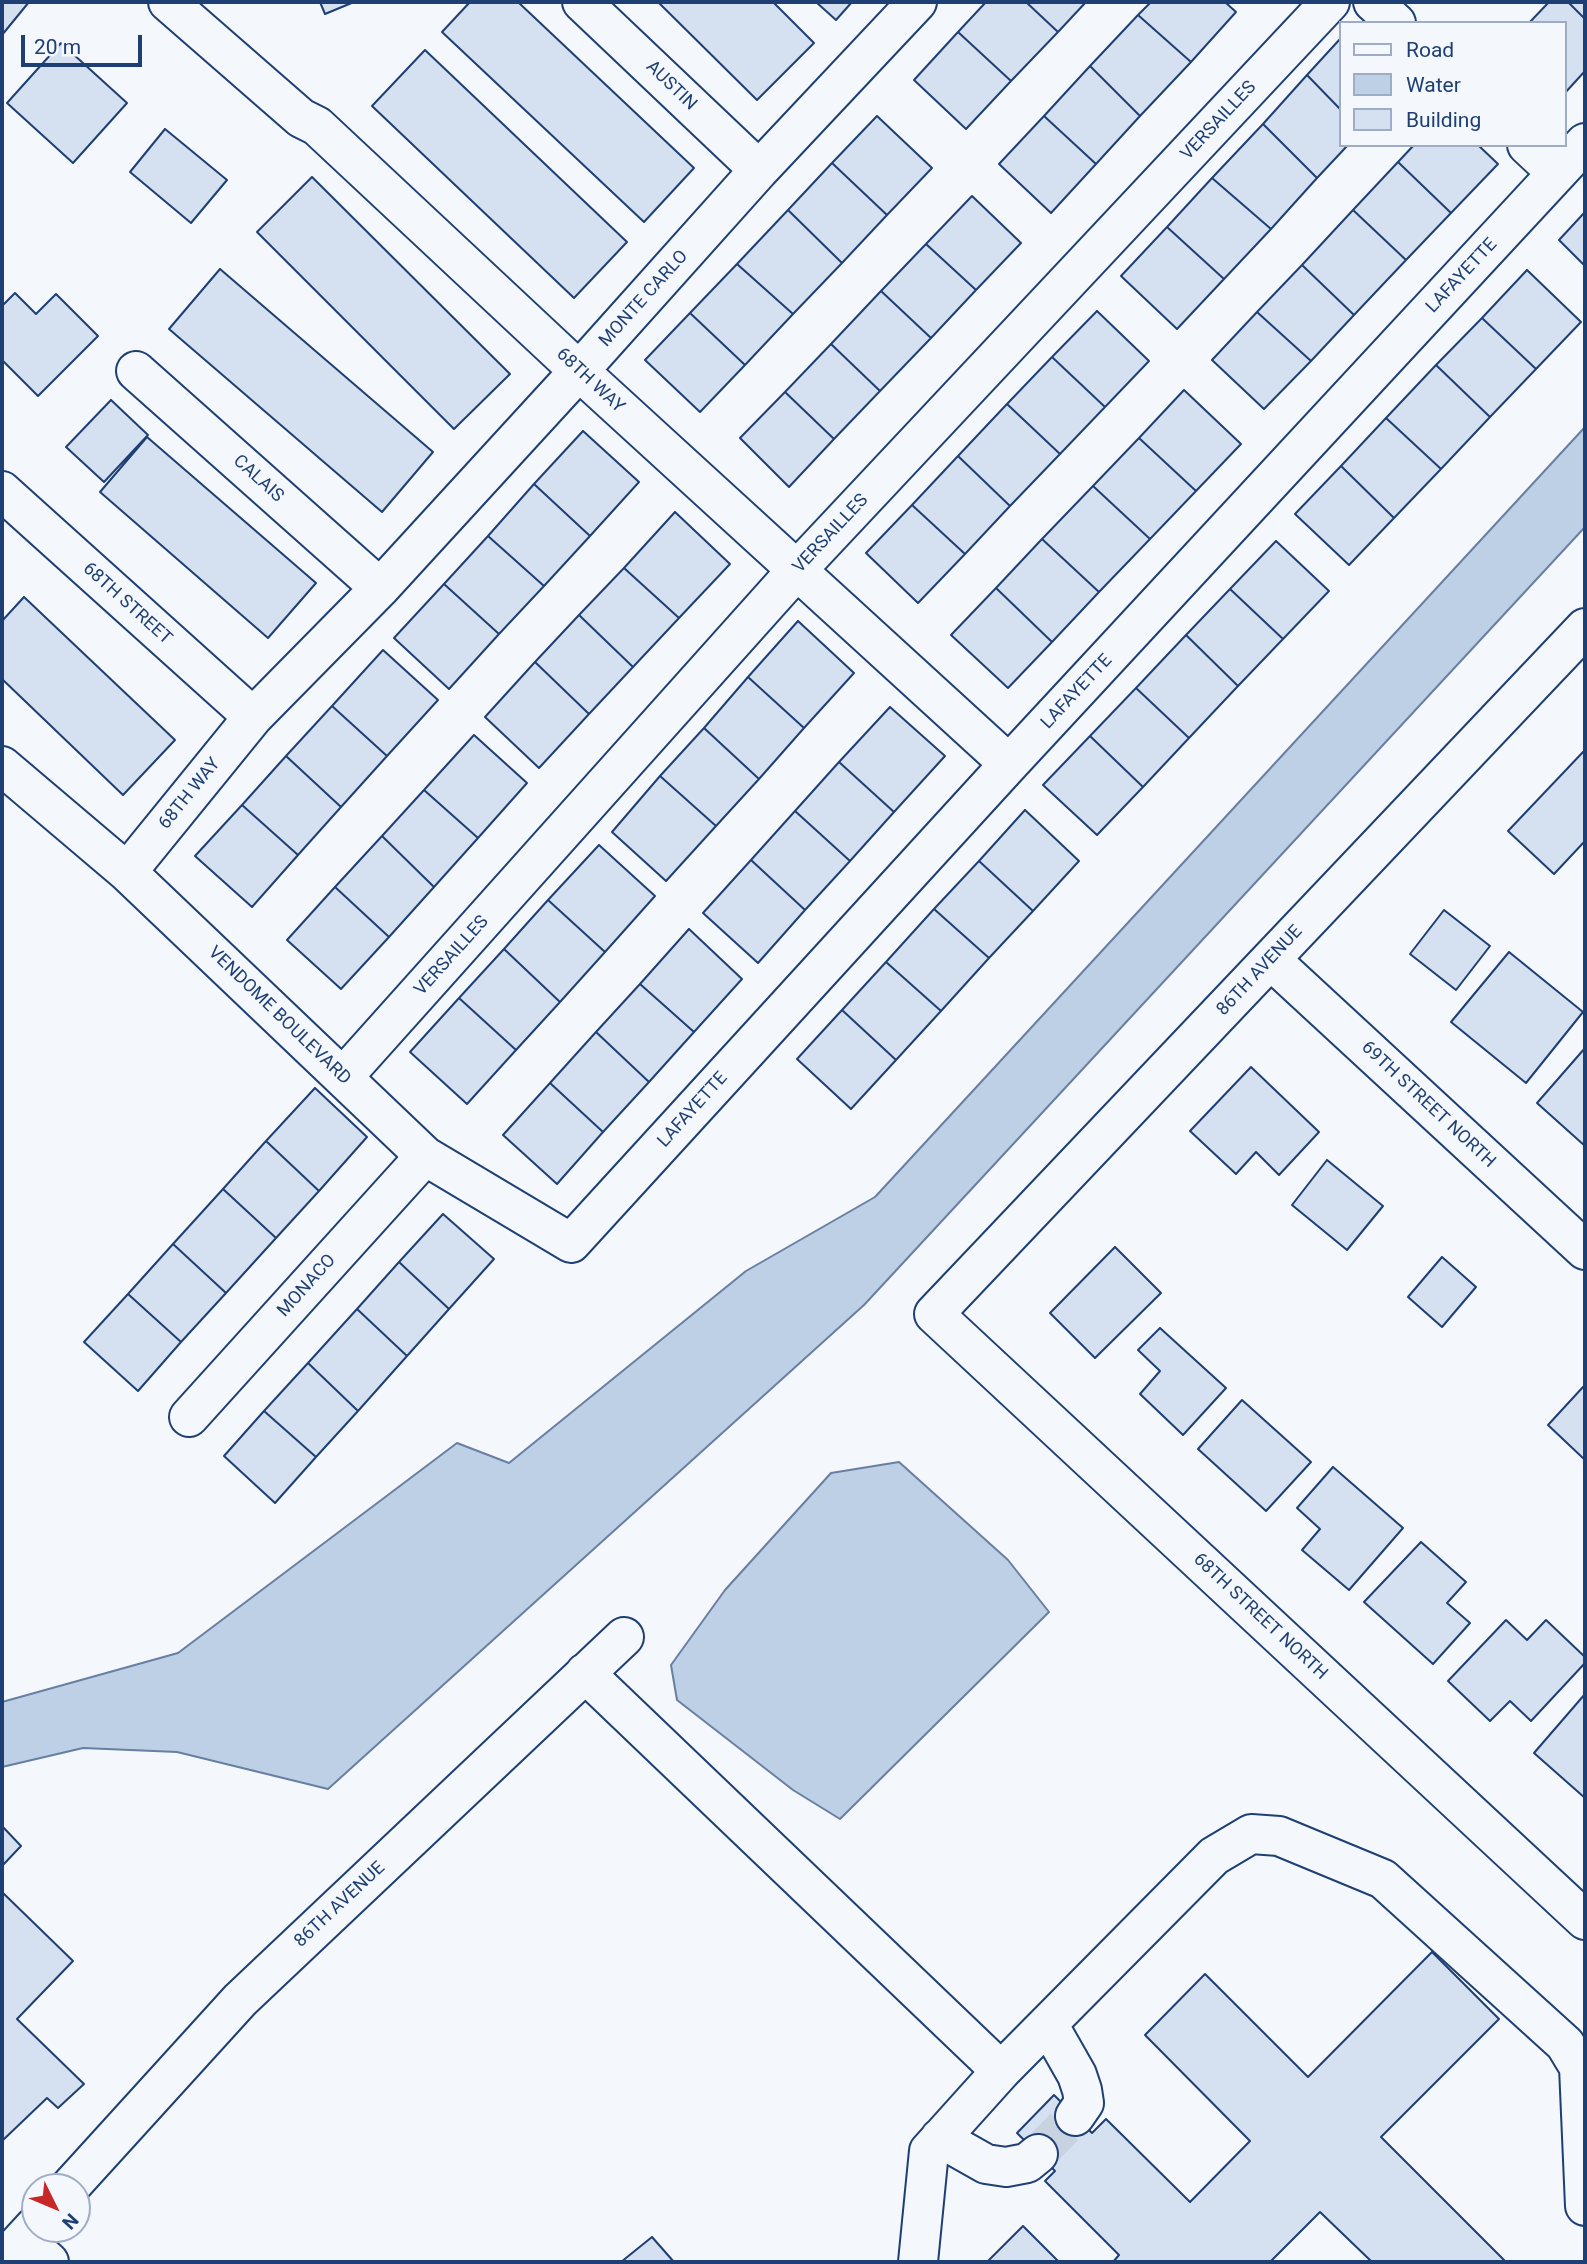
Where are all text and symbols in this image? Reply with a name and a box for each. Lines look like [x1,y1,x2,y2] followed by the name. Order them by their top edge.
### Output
[24,21,145,65] scale bar
[1338,21,1566,147] legend
[34,35,81,59] text: 20 m
[1406,38,1454,62] text: Road
[641,57,701,115] street label: AUSTIN
[1406,73,1461,97] text: Water
[1177,77,1261,165] street label: VERSAILLES
[1406,108,1481,132] text: Building
[1422,234,1502,318] street label: LAFAYETTE
[595,246,693,352] street label: MONTE CARLO
[551,344,629,418] street label: 68TH WAY
[228,451,288,507] street label: CALAIS
[789,490,873,578] street label: VERSAILLES
[78,558,176,650] street label: 68TH STREET
[1037,650,1117,734] street label: LAFAYETTE
[155,754,225,834] street label: 68TH WAY
[410,911,494,1001] street label: VERSAILLES
[1213,921,1307,1021] street label: 86TH AVENUE
[203,942,355,1090] street label: VENDOME BOULEVARD
[1356,1037,1500,1173] street label: 69TH STREET NORTH
[654,1068,732,1152] street label: LAFAYETTE
[273,1250,341,1322] street label: MONACO
[1188,1549,1332,1685] street label: 68TH STREET NORTH
[290,1858,390,1952] street label: 86TH AVENUE
[21,2173,91,2243] north arrow
[57,2209,83,2234] text: N

